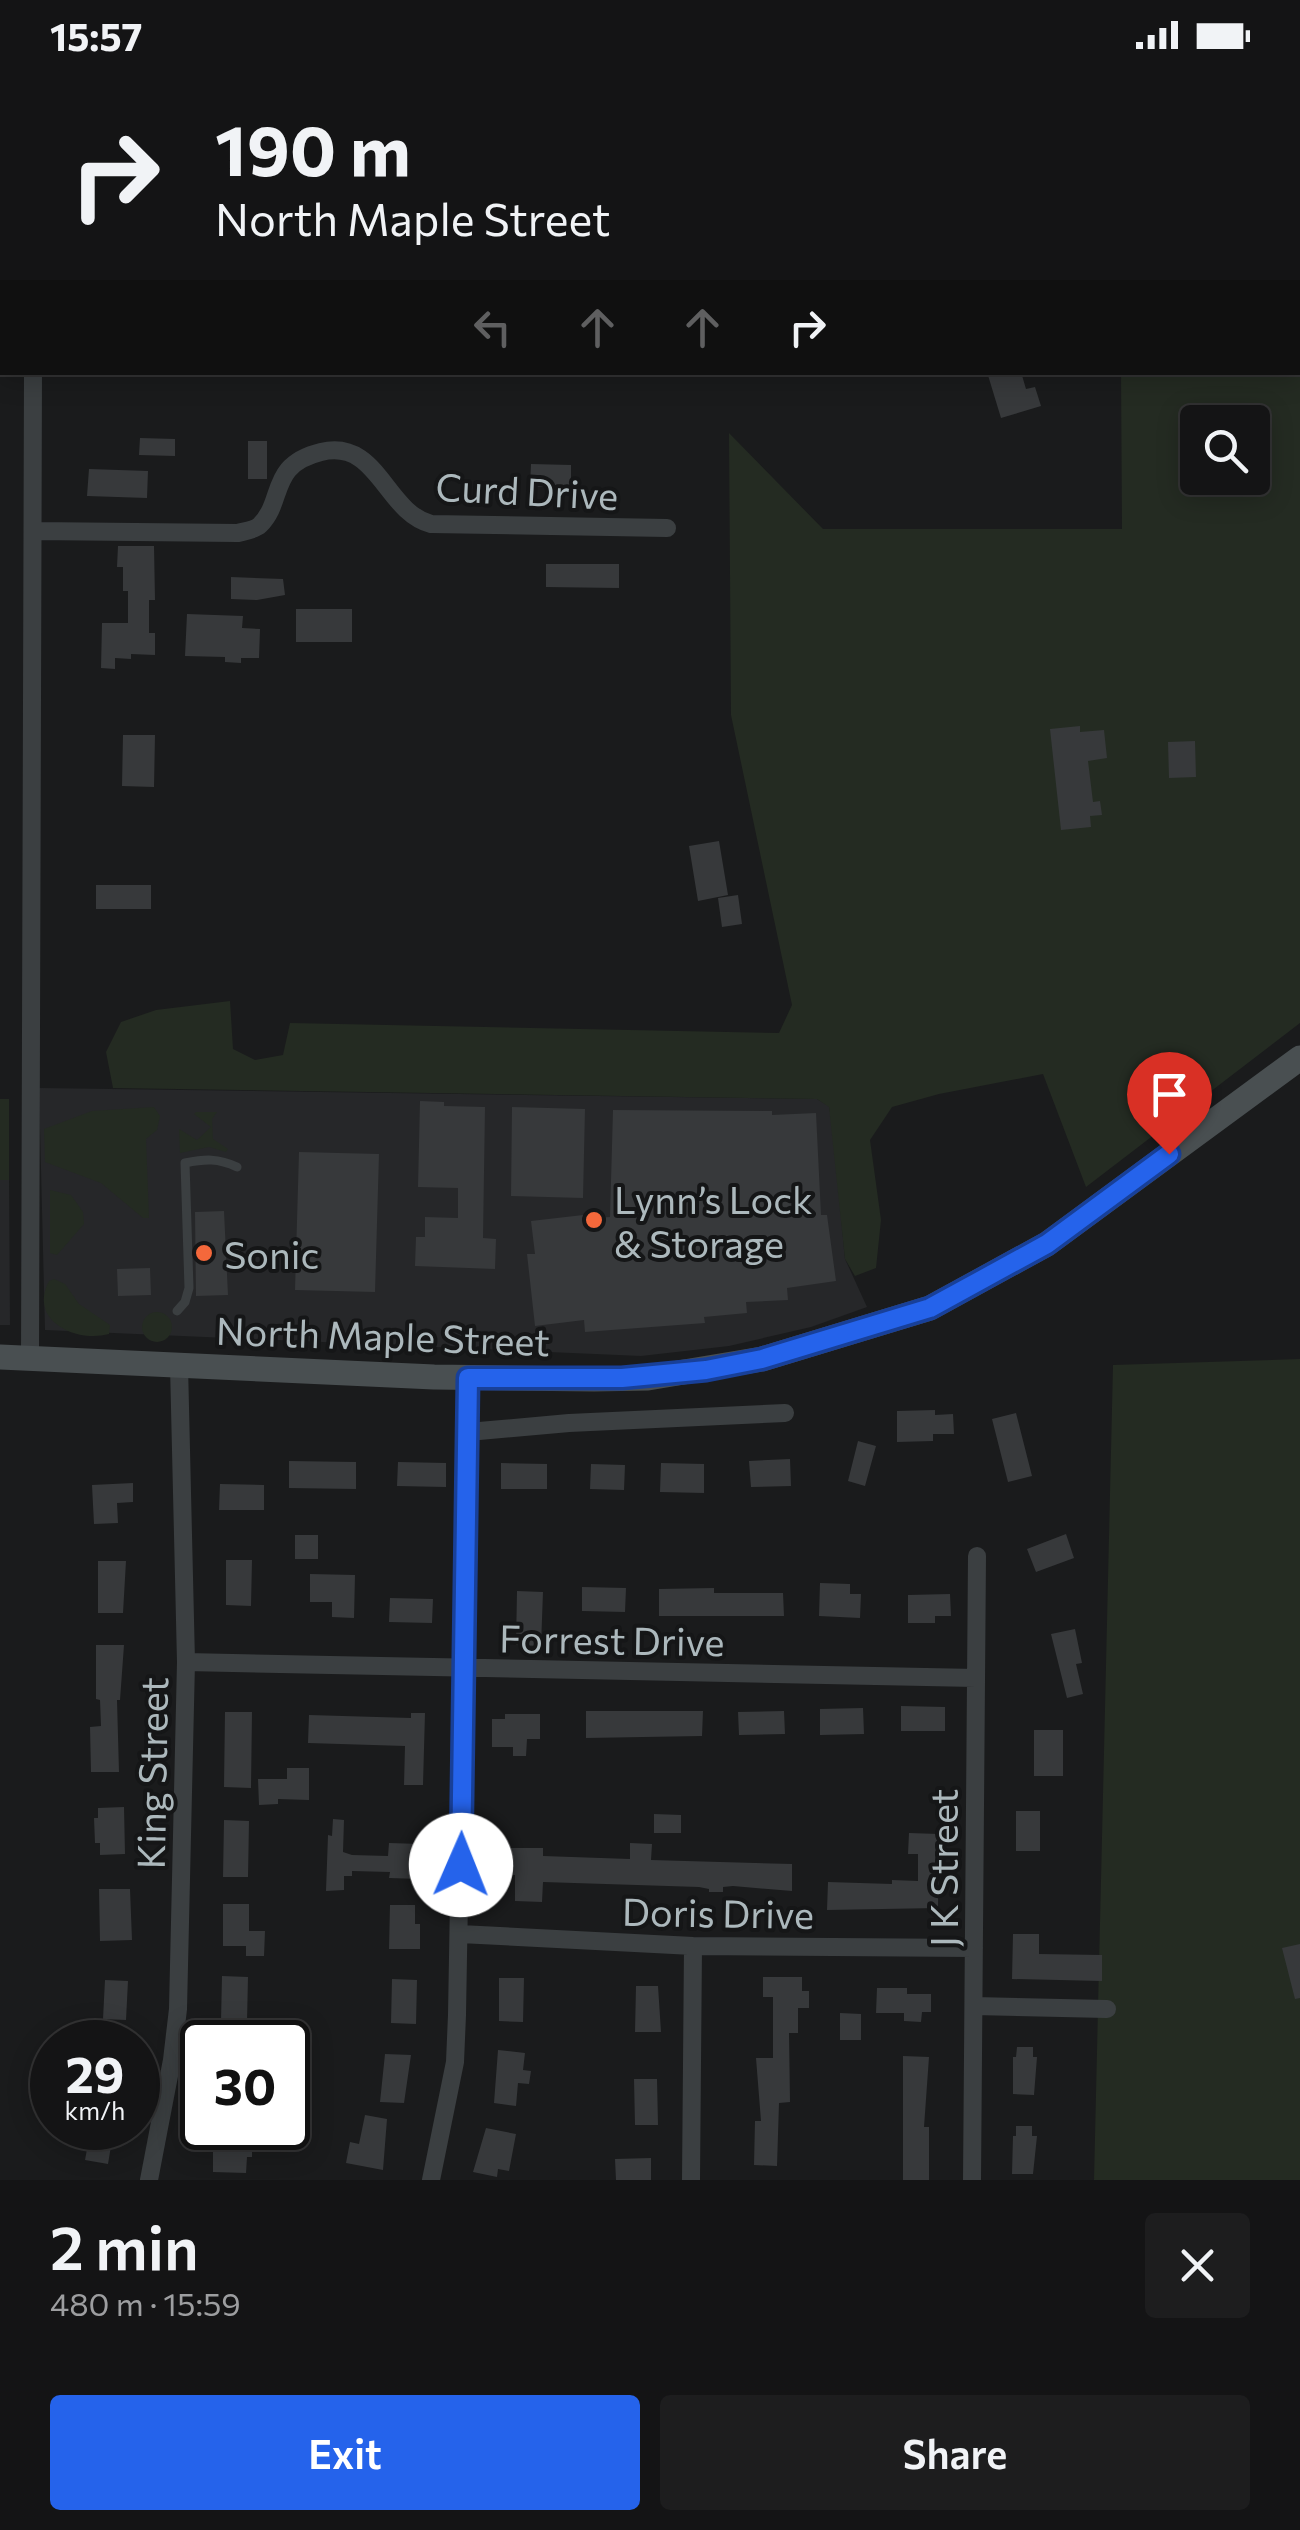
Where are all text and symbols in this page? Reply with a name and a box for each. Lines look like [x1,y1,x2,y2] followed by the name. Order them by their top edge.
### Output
[50,12,142,59] text: 15:57
[215,105,411,190] text: 190 m
[50,110,180,240] icon: right
[215,190,610,245] text: North Maple Street
[465,300,520,355] icon: left
[570,300,625,355] icon: ahead
[675,300,730,355] icon: ahead
[780,300,835,355] icon: right
[1180,405,1270,495] map controls
[1180,405,1270,495] button: search
[434,462,620,518] street label: Curd Drive
[1127,1052,1212,1155] pin
[1142,1067,1197,1122] icon: arrive
[614,1175,813,1266] place label: Lynn’s Lock & Storage
[583,1209,605,1231] marker: Lynn’s Lock & Storage
[224,1230,319,1277] place label: Sonic
[193,1242,215,1264] marker: Sonic
[215,1306,551,1364] street label: North Maple Street
[499,1614,725,1664] street label: Forrest Drive
[126,1676,176,1870] street label: King Street
[919,1789,966,1947] street label: J K Street
[409,1813,513,1917] position arrow
[622,1887,814,1937] street label: Doris Drive
[180,2020,310,2150] speed limit sign: 30
[65,2042,124,2103] text: 29
[65,2095,125,2125] text: km/h
[50,2209,199,2282] text: 2 min
[1145,2213,1250,2318] button: close
[50,2283,241,2323] text: 480 m · 15:59
[50,2395,640,2510] button: Exit
[660,2395,1250,2510] button: Share

